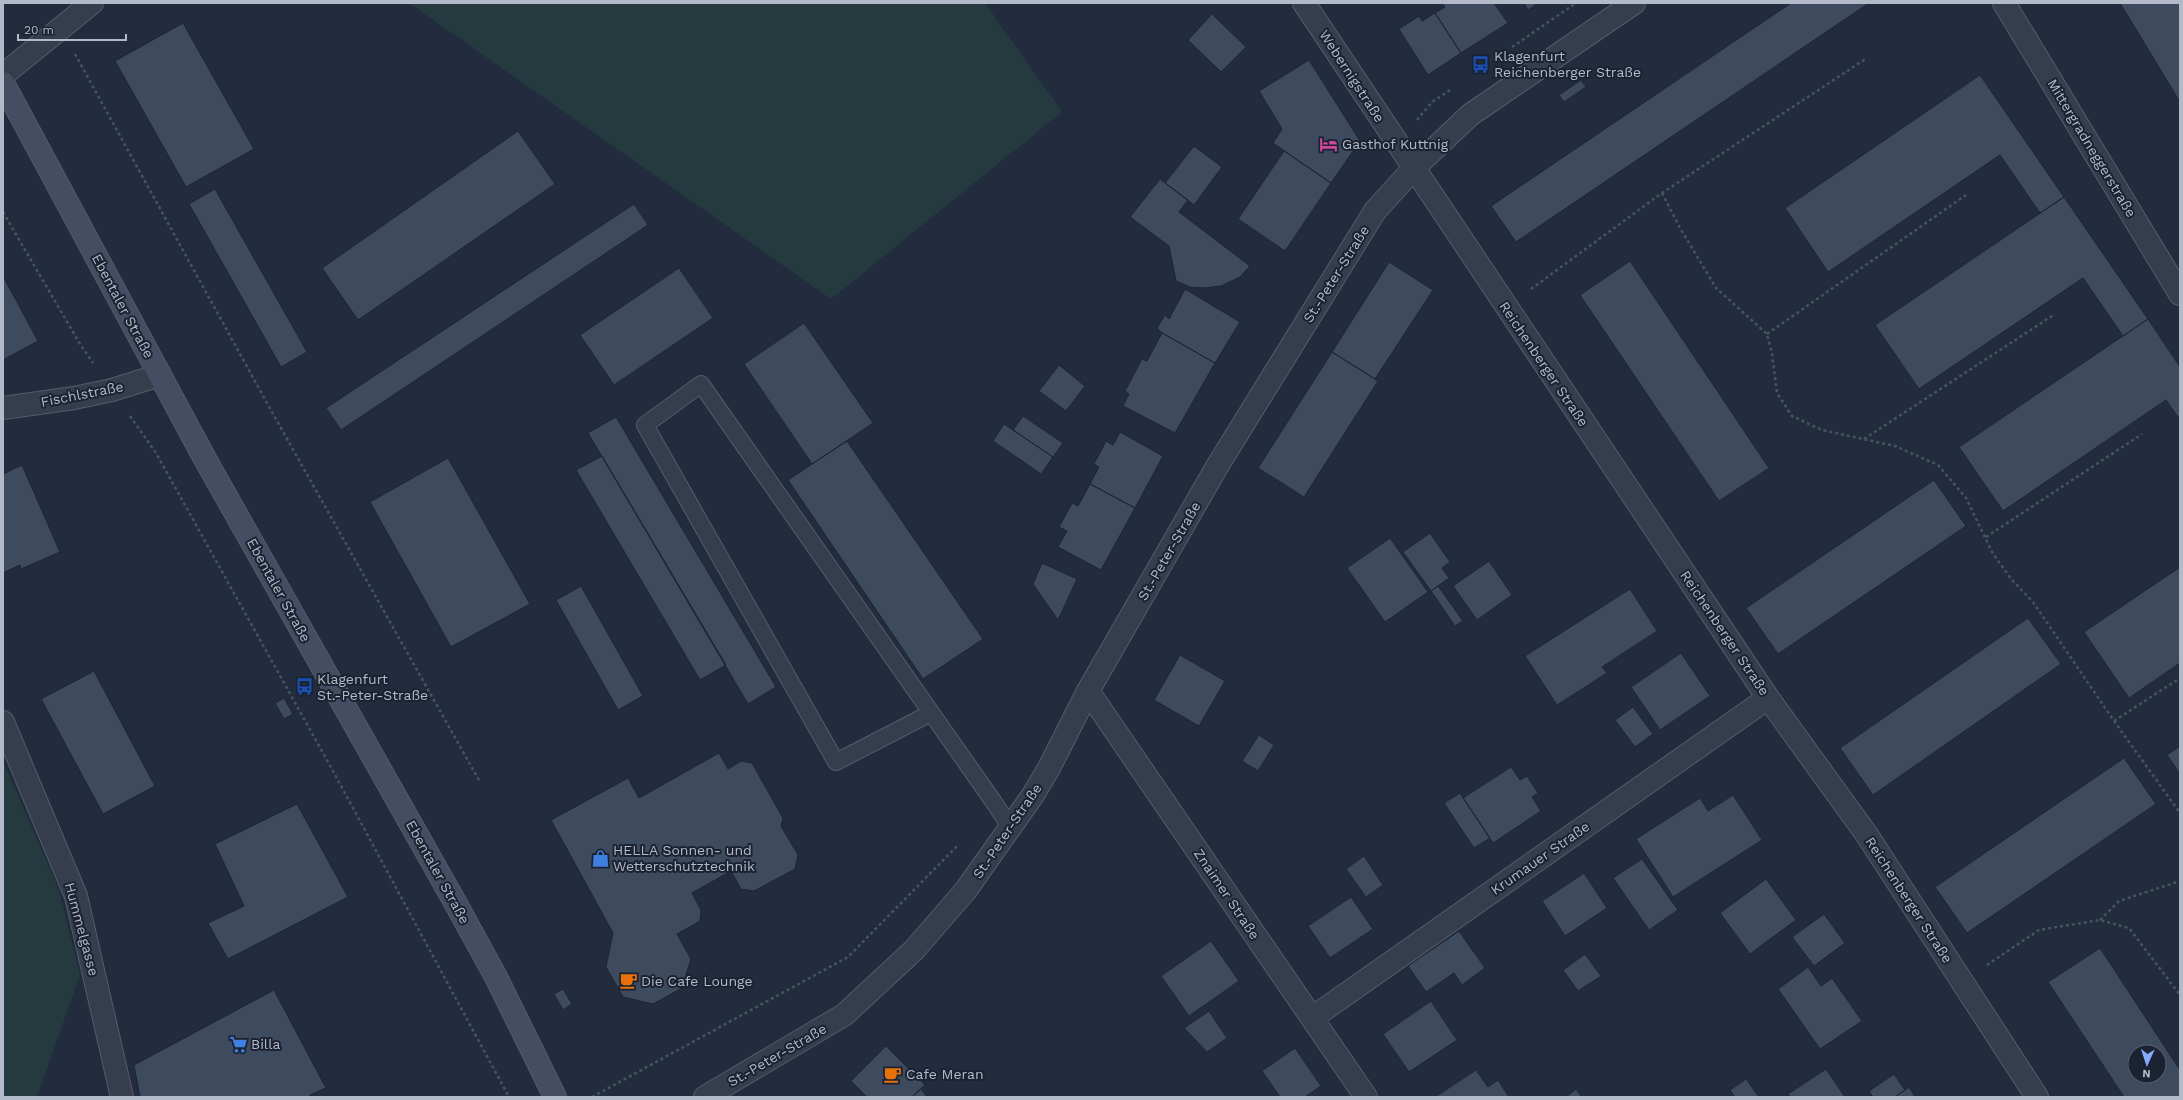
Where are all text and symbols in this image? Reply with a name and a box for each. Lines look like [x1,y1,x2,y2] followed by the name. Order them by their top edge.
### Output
[18,16,126,42] scale bar
[24,23,54,37] text: 20 m
[1316,27,1388,125] street label: Webernigstraße
[1494,48,1641,80] place label: Klagenfurt Reichenberger Straße
[1471,54,1491,74] bus stop icon: Klagenfurt Reichenberger Straße
[2044,76,2140,220] street label: Mittergradneggerstraße
[1319,134,1339,154] hotel icon: Gasthof Kuttnig
[1342,136,1449,152] place label: Gasthof Kuttnig
[1300,223,1372,325] street label: St.-Peter-Straße
[89,251,157,361] street label: Ebentaler Straße
[1496,299,1592,429] street label: Reichenberger Straße
[39,378,125,410] street label: Fischlstraße
[1134,499,1204,603] street label: St.-Peter-Straße
[244,536,314,644] street label: Ebentaler Straße
[1677,568,1773,698] street label: Reichenberger Straße
[317,671,428,703] place label: Klagenfurt St.-Peter-Straße
[294,677,314,697] bus stop icon: Klagenfurt St.-Peter-Straße
[969,780,1045,882] street label: St.-Peter-Straße
[403,818,473,926] street label: Ebentaler Straße
[1488,818,1592,898] street label: Krumauer Straße
[1862,834,1956,966] street label: Reichenberger Straße
[613,842,755,874] place label: HELLA Sonnen- und Wetterschutztechnik
[1191,846,1263,942] street label: Znaimer Straße
[590,848,610,868] shop icon: HELLA Sonnen- und Wetterschutztechnik
[62,881,102,977] street label: Hummelgasse
[618,971,638,991] cafe icon: Die Cafe Lounge
[641,973,753,989] place label: Die Cafe Lounge
[725,1020,829,1090] street label: St.-Peter-Straße
[228,1034,248,1054] supermarket icon: Billa
[251,1036,280,1052] place label: Billa
[2127,1044,2167,1084] north arrow
[883,1064,903,1084] cafe icon: Cafe Meran
[906,1066,984,1082] place label: Cafe Meran
[2142,1067,2151,1080] text: N

